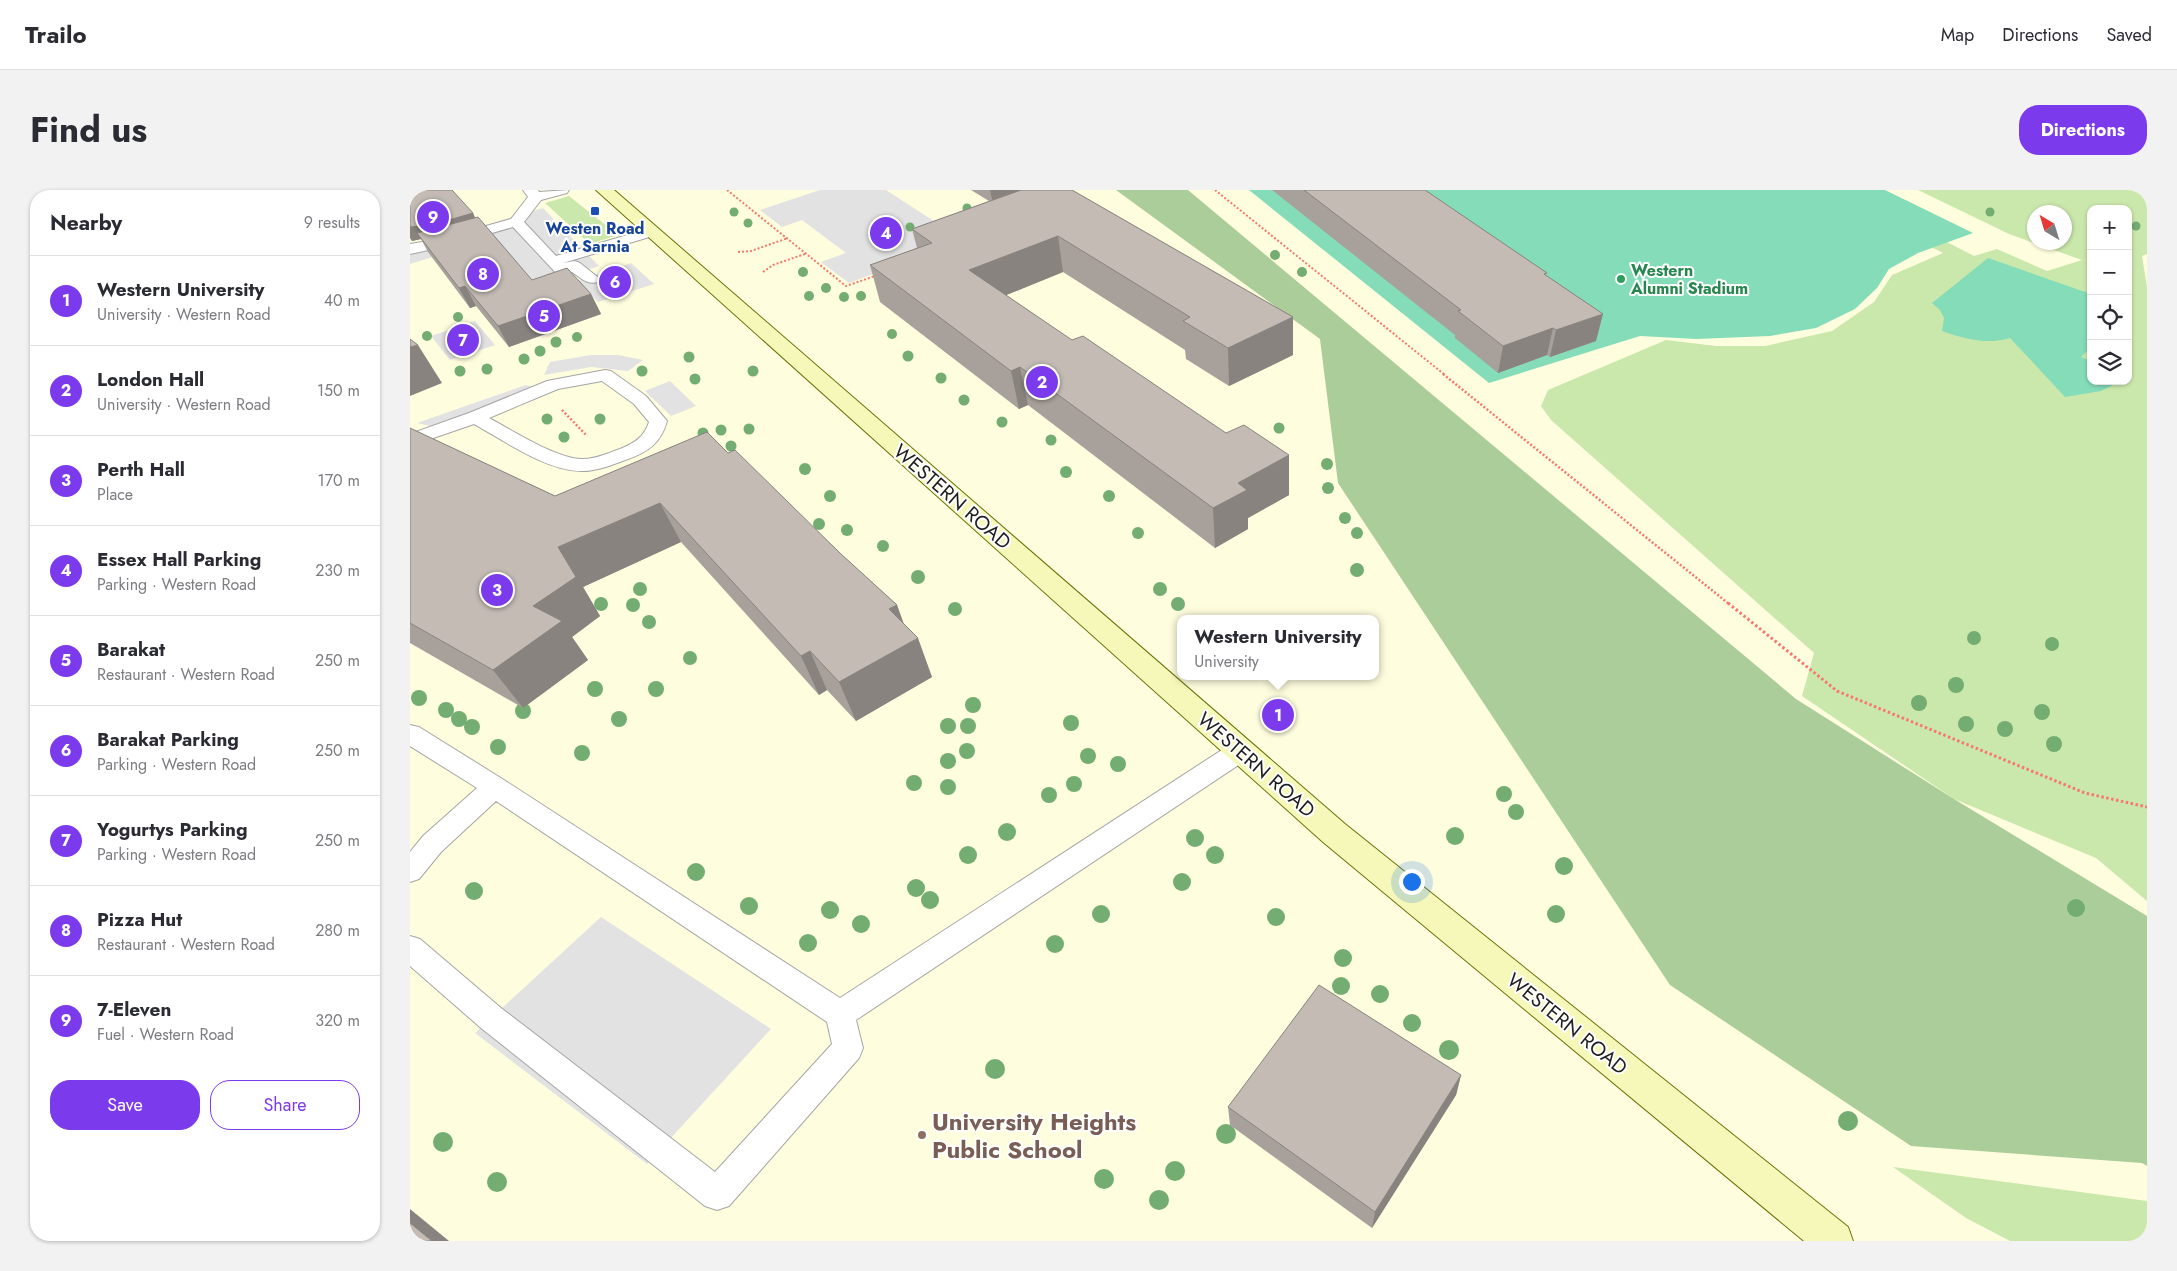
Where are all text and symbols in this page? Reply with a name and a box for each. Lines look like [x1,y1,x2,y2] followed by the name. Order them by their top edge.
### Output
[25,17,87,52] text: Trailo
[1941,22,1974,48] text: Map
[2002,22,2078,48] text: Directions
[2106,22,2152,48] text: Saved
[30,105,147,155] text: Find us
[2019,105,2147,155] button: Directions
[417,198,449,236] pin: 9
[589,205,601,217] marker: Westen Road At Sarnia
[2027,205,2072,250] north arrow
[2087,205,2132,385] map controls
[2087,205,2132,250] button: +
[50,208,122,238] text: Nearby
[304,211,360,234] text: 9 results
[870,214,902,252] pin: 4
[546,217,644,258] place label: Westen Road At Sarnia
[2087,250,2132,295] button: −
[467,255,499,293] pin: 8
[1630,259,1748,300] place label: Western Alumni Stadium
[599,263,631,301] pin: 6
[1615,273,1627,285] marker: Western Alumni Stadium
[97,276,264,303] text: Western University
[62,289,70,312] text: 1
[324,289,360,312] text: 40 m
[2087,295,2132,340] button: locate
[528,297,560,335] pin: 5
[97,303,271,326] text: University · Western Road
[447,321,479,359] pin: 7
[2087,340,2132,385] button: layers
[1026,363,1058,401] pin: 2
[97,366,204,393] text: London Hall
[61,379,71,402] text: 2
[317,379,360,402] text: 150 m
[97,393,271,416] text: University · Western Road
[887,438,1017,556] street label: WESTERN ROAD
[97,456,185,483] text: Perth Hall
[61,469,71,492] text: 3
[318,469,360,492] text: 170 m
[97,483,133,506] text: Place
[97,546,261,573] text: Essex Hall Parking
[60,559,72,582] text: 4
[315,559,360,582] text: 230 m
[481,571,513,609] pin: 3
[97,573,256,596] text: Parking · Western Road
[1177,615,1379,680] popup
[1194,623,1362,650] text: Western University
[97,636,165,663] text: Barakat
[61,649,71,672] text: 5
[315,649,360,672] text: 250 m
[1194,650,1259,673] text: University
[97,663,275,686] text: Restaurant · Western Road
[1262,696,1294,734] pin: 1
[1191,706,1321,824] street label: WESTERN ROAD
[97,726,239,753] text: Barakat Parking
[61,739,71,762] text: 6
[315,739,360,762] text: 250 m
[97,753,256,776] text: Parking · Western Road
[97,816,248,843] text: Yogurtys Parking
[61,829,71,852] text: 7
[315,829,360,852] text: 250 m
[97,843,256,866] text: Parking · Western Road
[1399,869,1425,895] your location
[97,906,182,933] text: Pizza Hut
[61,919,71,942] text: 8
[315,919,360,942] text: 280 m
[97,933,275,956] text: Restaurant · Western Road
[1500,966,1634,1082] street label: WESTERN ROAD
[97,996,171,1023] text: 7-Eleven
[61,1009,71,1032] text: 9
[315,1009,360,1032] text: 320 m
[97,1023,234,1046] text: Fuel · Western Road
[50,1080,200,1130] button: Save
[210,1080,360,1130] button: Share
[932,1104,1136,1167] place label: University Heights Public School
[916,1129,928,1141] marker: University Heights Public School

